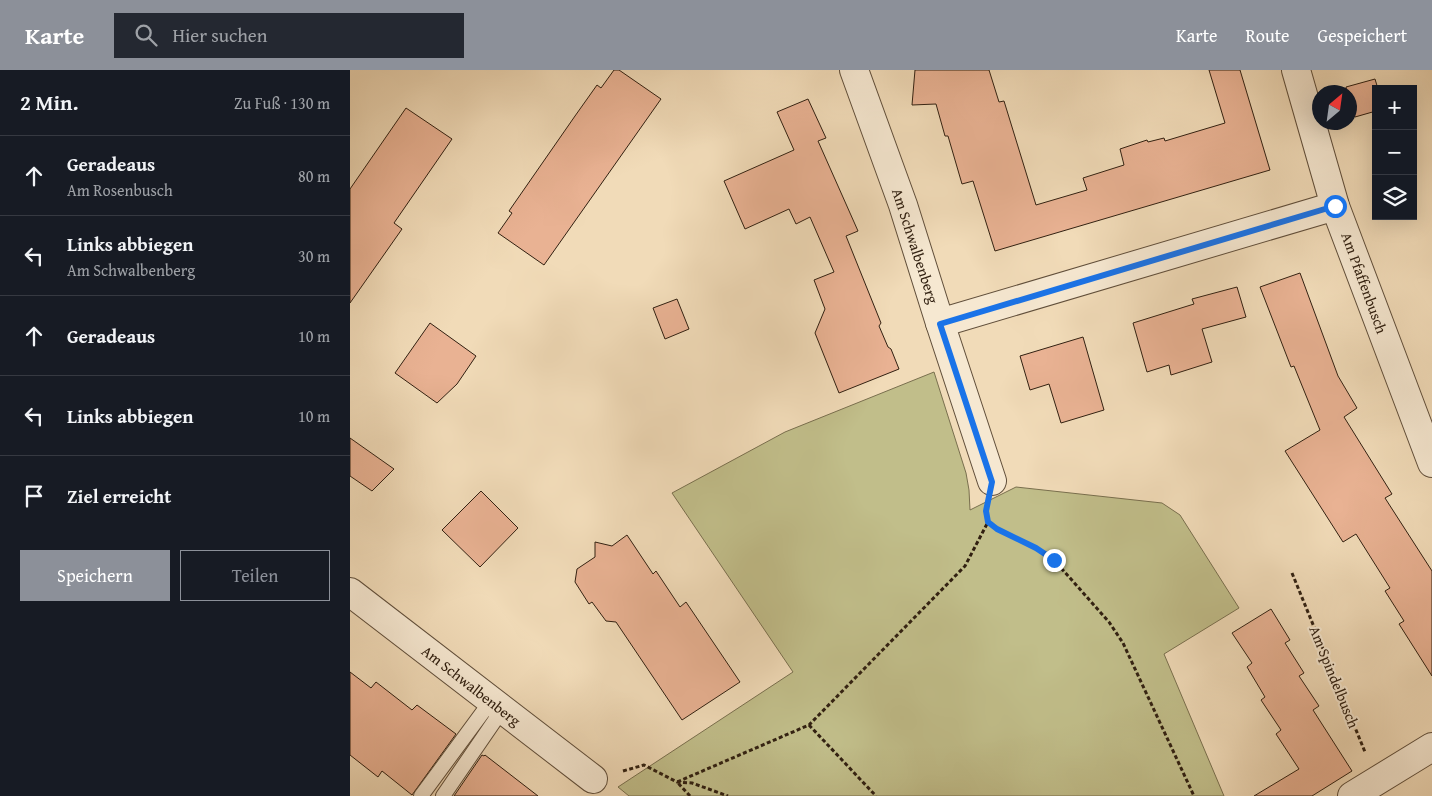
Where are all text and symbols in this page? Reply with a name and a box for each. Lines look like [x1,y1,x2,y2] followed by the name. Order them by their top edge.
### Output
[114,13,464,58] search box
[25,18,84,53] text: Karte
[132,21,160,49] icon: search
[172,21,267,49] text: Hier suchen
[1176,22,1217,49] text: Karte
[1245,22,1290,49] text: Route
[1318,22,1407,49] text: Gespeichert
[1312,85,1357,130] north arrow
[1372,85,1417,220] map controls
[1372,85,1417,130] button: +
[20,87,78,118] text: 2 Min.
[234,91,330,115] text: Zu Fuß · 130 m
[1372,130,1417,175] button: −
[67,150,155,178] text: Geradeaus
[20,162,48,190] icon: ahead
[298,164,330,188] text: 80 m
[1372,175,1417,220] button: layers
[67,178,173,202] text: Am Rosenbusch
[887,185,944,307] street label: Am Schwalbenberg
[1324,195,1347,218] route start
[1336,229,1393,337] street label: Am Pfaffenbusch
[67,230,193,258] text: Links abbiegen
[20,242,48,270] icon: left
[298,244,330,268] text: 30 m
[67,258,195,282] text: Am Schwalbenberg
[20,322,48,350] icon: ahead
[67,322,155,350] text: Geradeaus
[298,324,330,348] text: 10 m
[20,402,48,430] icon: left
[67,402,193,430] text: Links abbiegen
[298,404,330,428] text: 10 m
[20,482,48,510] icon: arrive
[67,482,171,510] text: Ziel erreicht
[1043,549,1066,572] route end
[20,550,170,601] button: Speichern
[180,550,330,601] button: Teilen
[1304,623,1365,732] street label: Am Spindelbusch
[417,640,526,731] street label: Am Schwalbenberg

